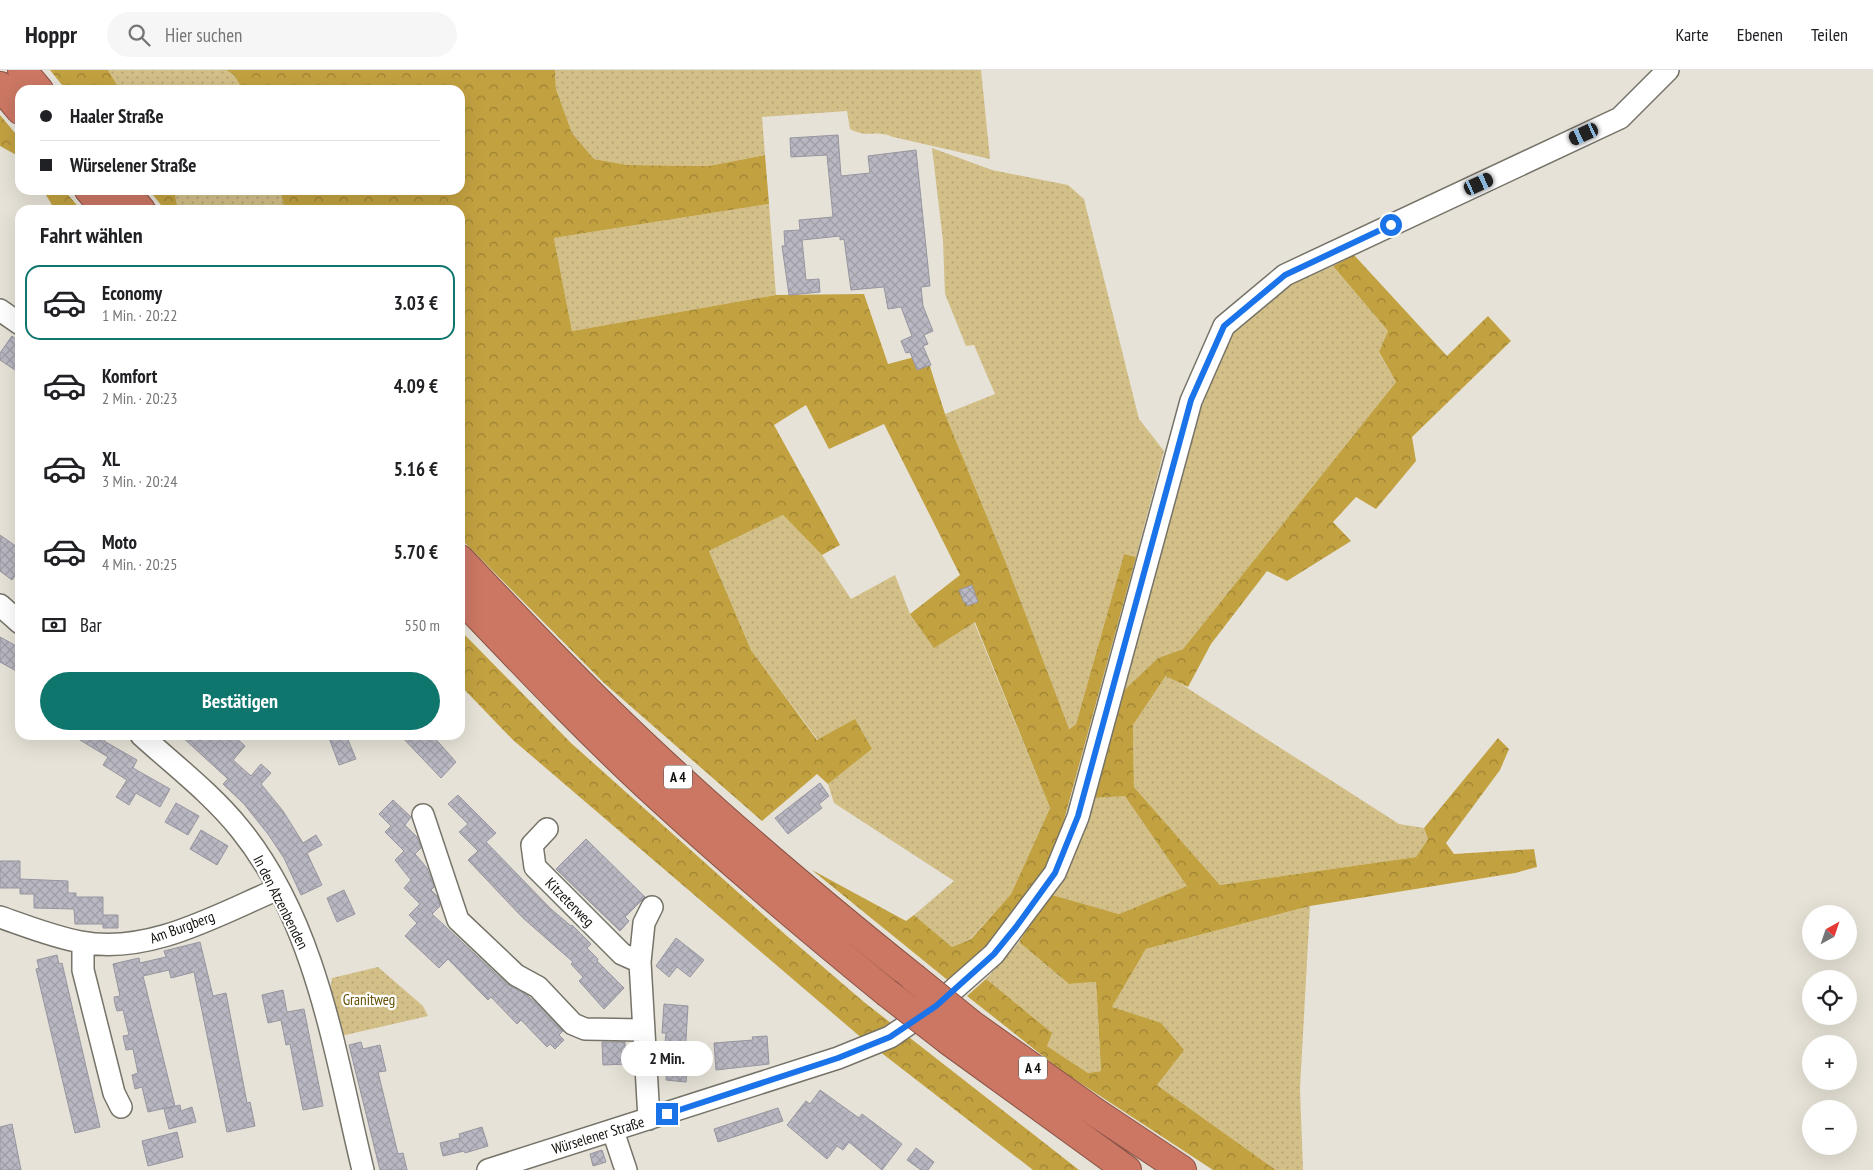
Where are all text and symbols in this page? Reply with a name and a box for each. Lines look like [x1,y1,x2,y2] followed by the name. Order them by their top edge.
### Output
[107,12,457,57] search box
[25,19,77,50] text: Hoppr
[125,21,153,49] icon: search
[165,23,242,47] text: Hier suchen
[1675,23,1709,46] text: Karte
[1737,23,1783,46] text: Ebenen
[1811,23,1848,46] text: Teilen
[70,104,164,128] text: Haaler Straße
[1567,121,1600,147] car
[70,153,196,177] text: Würselener Straße
[1462,171,1495,197] car
[1380,214,1402,236] route start
[40,221,143,249] text: Fahrt wählen
[42,280,87,325] icon: car
[102,281,162,305] text: Economy
[394,291,438,315] text: 3.03 €
[102,305,177,325] text: 1 Min. · 20:22
[42,363,87,408] icon: car
[102,364,157,388] text: Komfort
[394,374,438,398] text: 4.09 €
[102,388,177,408] text: 2 Min. · 20:23
[42,446,87,491] icon: car
[102,447,120,471] text: XL
[394,457,438,481] text: 5.16 €
[102,471,177,491] text: 3 Min. · 20:24
[42,529,87,574] icon: car
[102,530,137,554] text: Moto
[394,540,438,564] text: 5.70 €
[102,554,177,574] text: 4 Min. · 20:25
[40,611,68,639] icon: cash
[80,613,102,637] text: Bar
[405,615,440,635] text: 550 m
[40,672,440,730] button: Bestätigen
[664,766,692,789] road number: A 4
[249,852,313,952] street label: In den Atzenbenden
[541,873,599,931] street label: Kitzeterweg
[1802,905,1858,960] north arrow
[1802,905,1857,1155] map controls
[147,907,217,947] street label: Am Burgberg
[1802,970,1857,1025] button: locate
[343,990,395,1009] park label: Granitweg
[1802,1035,1857,1090] button: +
[621,1042,713,1076] callout: 2 Min.
[649,1048,685,1068] text: 2 Min.
[1019,1056,1047,1080] road number: A 4
[1802,1100,1857,1155] button: −
[656,1103,678,1125] route end
[550,1112,646,1158] street label: Würselener Straße

